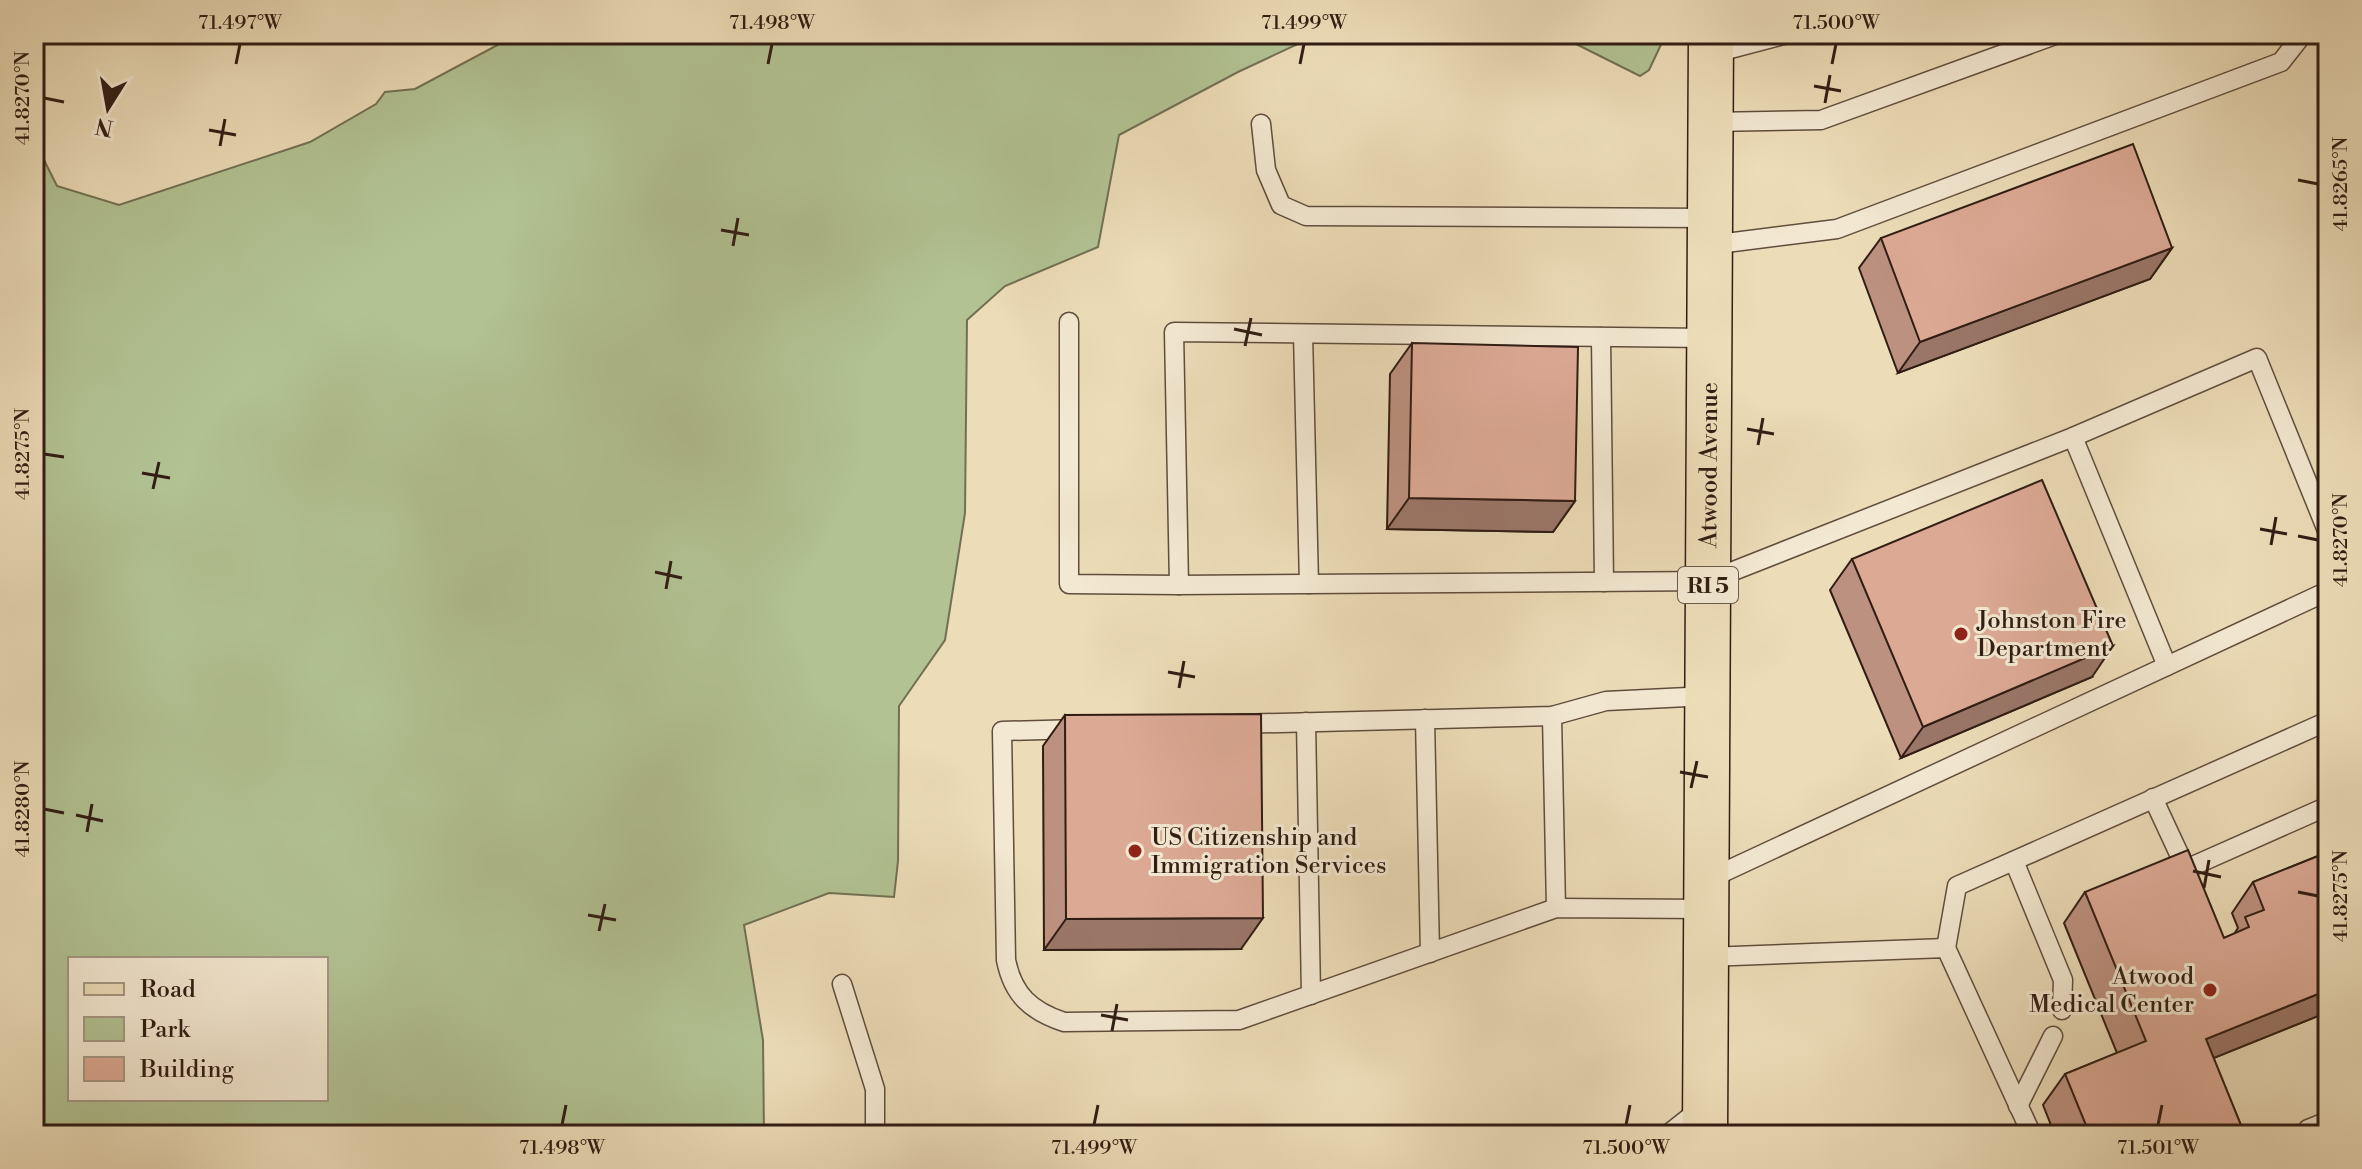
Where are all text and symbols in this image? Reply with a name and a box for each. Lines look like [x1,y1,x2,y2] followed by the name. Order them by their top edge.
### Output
[198,11,283,36] text: 71.497°W
[729,11,816,36] text: 71.498°W
[1261,11,1348,36] text: 71.499°W
[1792,11,1880,36] text: 71.500°W
[11,51,36,145] text: 41.8270°N
[68,68,148,148] north arrow
[93,111,116,141] text: N
[2329,137,2354,231] text: 41.8265°N
[1694,382,1725,549] street label: Atwood Avenue
[11,408,36,500] text: 41.8275°N
[2329,493,2354,587] text: 41.8270°N
[1678,567,1738,603] road number: RI 5
[1976,606,2127,664] place label: Johnston Fire Department
[1952,625,1970,643] marker: Johnston Fire Department
[11,761,36,857] text: 41.8280°N
[1151,823,1387,881] place label: US Citizenship and Immigration Services
[1126,842,1144,860] marker: US Citizenship and Immigration Services
[2329,850,2354,942] text: 41.8275°N
[68,957,328,1101] legend
[2029,962,2194,1020] place label: Atwood Medical Center
[140,975,196,1005] text: Road
[2201,981,2219,999] marker: Atwood Medical Center
[140,1015,191,1045] text: Park
[139,1055,234,1085] text: Building
[519,1136,606,1161] text: 71.498°W
[1051,1136,1138,1161] text: 71.499°W
[1582,1136,1670,1161] text: 71.500°W
[2117,1136,2200,1161] text: 71.501°W

